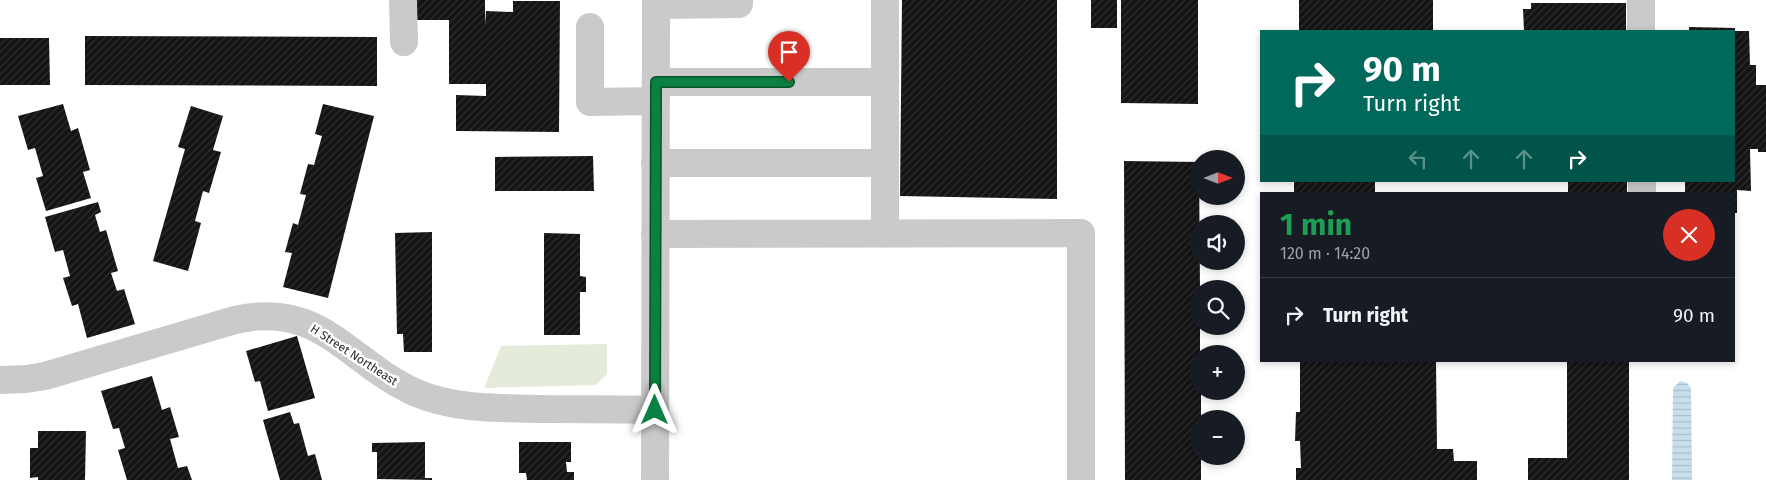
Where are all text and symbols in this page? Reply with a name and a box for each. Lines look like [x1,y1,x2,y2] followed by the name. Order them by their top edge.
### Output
[768,31,810,82] pin
[775,38,803,66] icon: arrive
[1363,48,1441,90] text: 90 m
[1280,50,1345,115] icon: right
[1363,90,1460,117] text: Turn right
[1404,145,1432,173] icon: left
[1457,145,1485,173] icon: ahead
[1510,145,1538,173] icon: ahead
[1563,145,1591,173] icon: right
[1190,150,1245,205] north arrow
[1190,150,1245,465] map controls
[1280,207,1352,243] text: 1 min
[1663,209,1715,261] button: close
[1190,215,1245,270] button: sound
[1280,244,1370,263] text: 120 m · 14:20
[1190,280,1245,335] button: search
[1280,301,1308,329] icon: right
[1323,304,1408,327] text: Turn right
[1673,304,1715,327] text: 90 m
[308,322,401,389] street label: H Street Northeast
[1190,345,1245,400] button: +
[628,383,680,435] position arrow
[1190,410,1245,465] button: −

